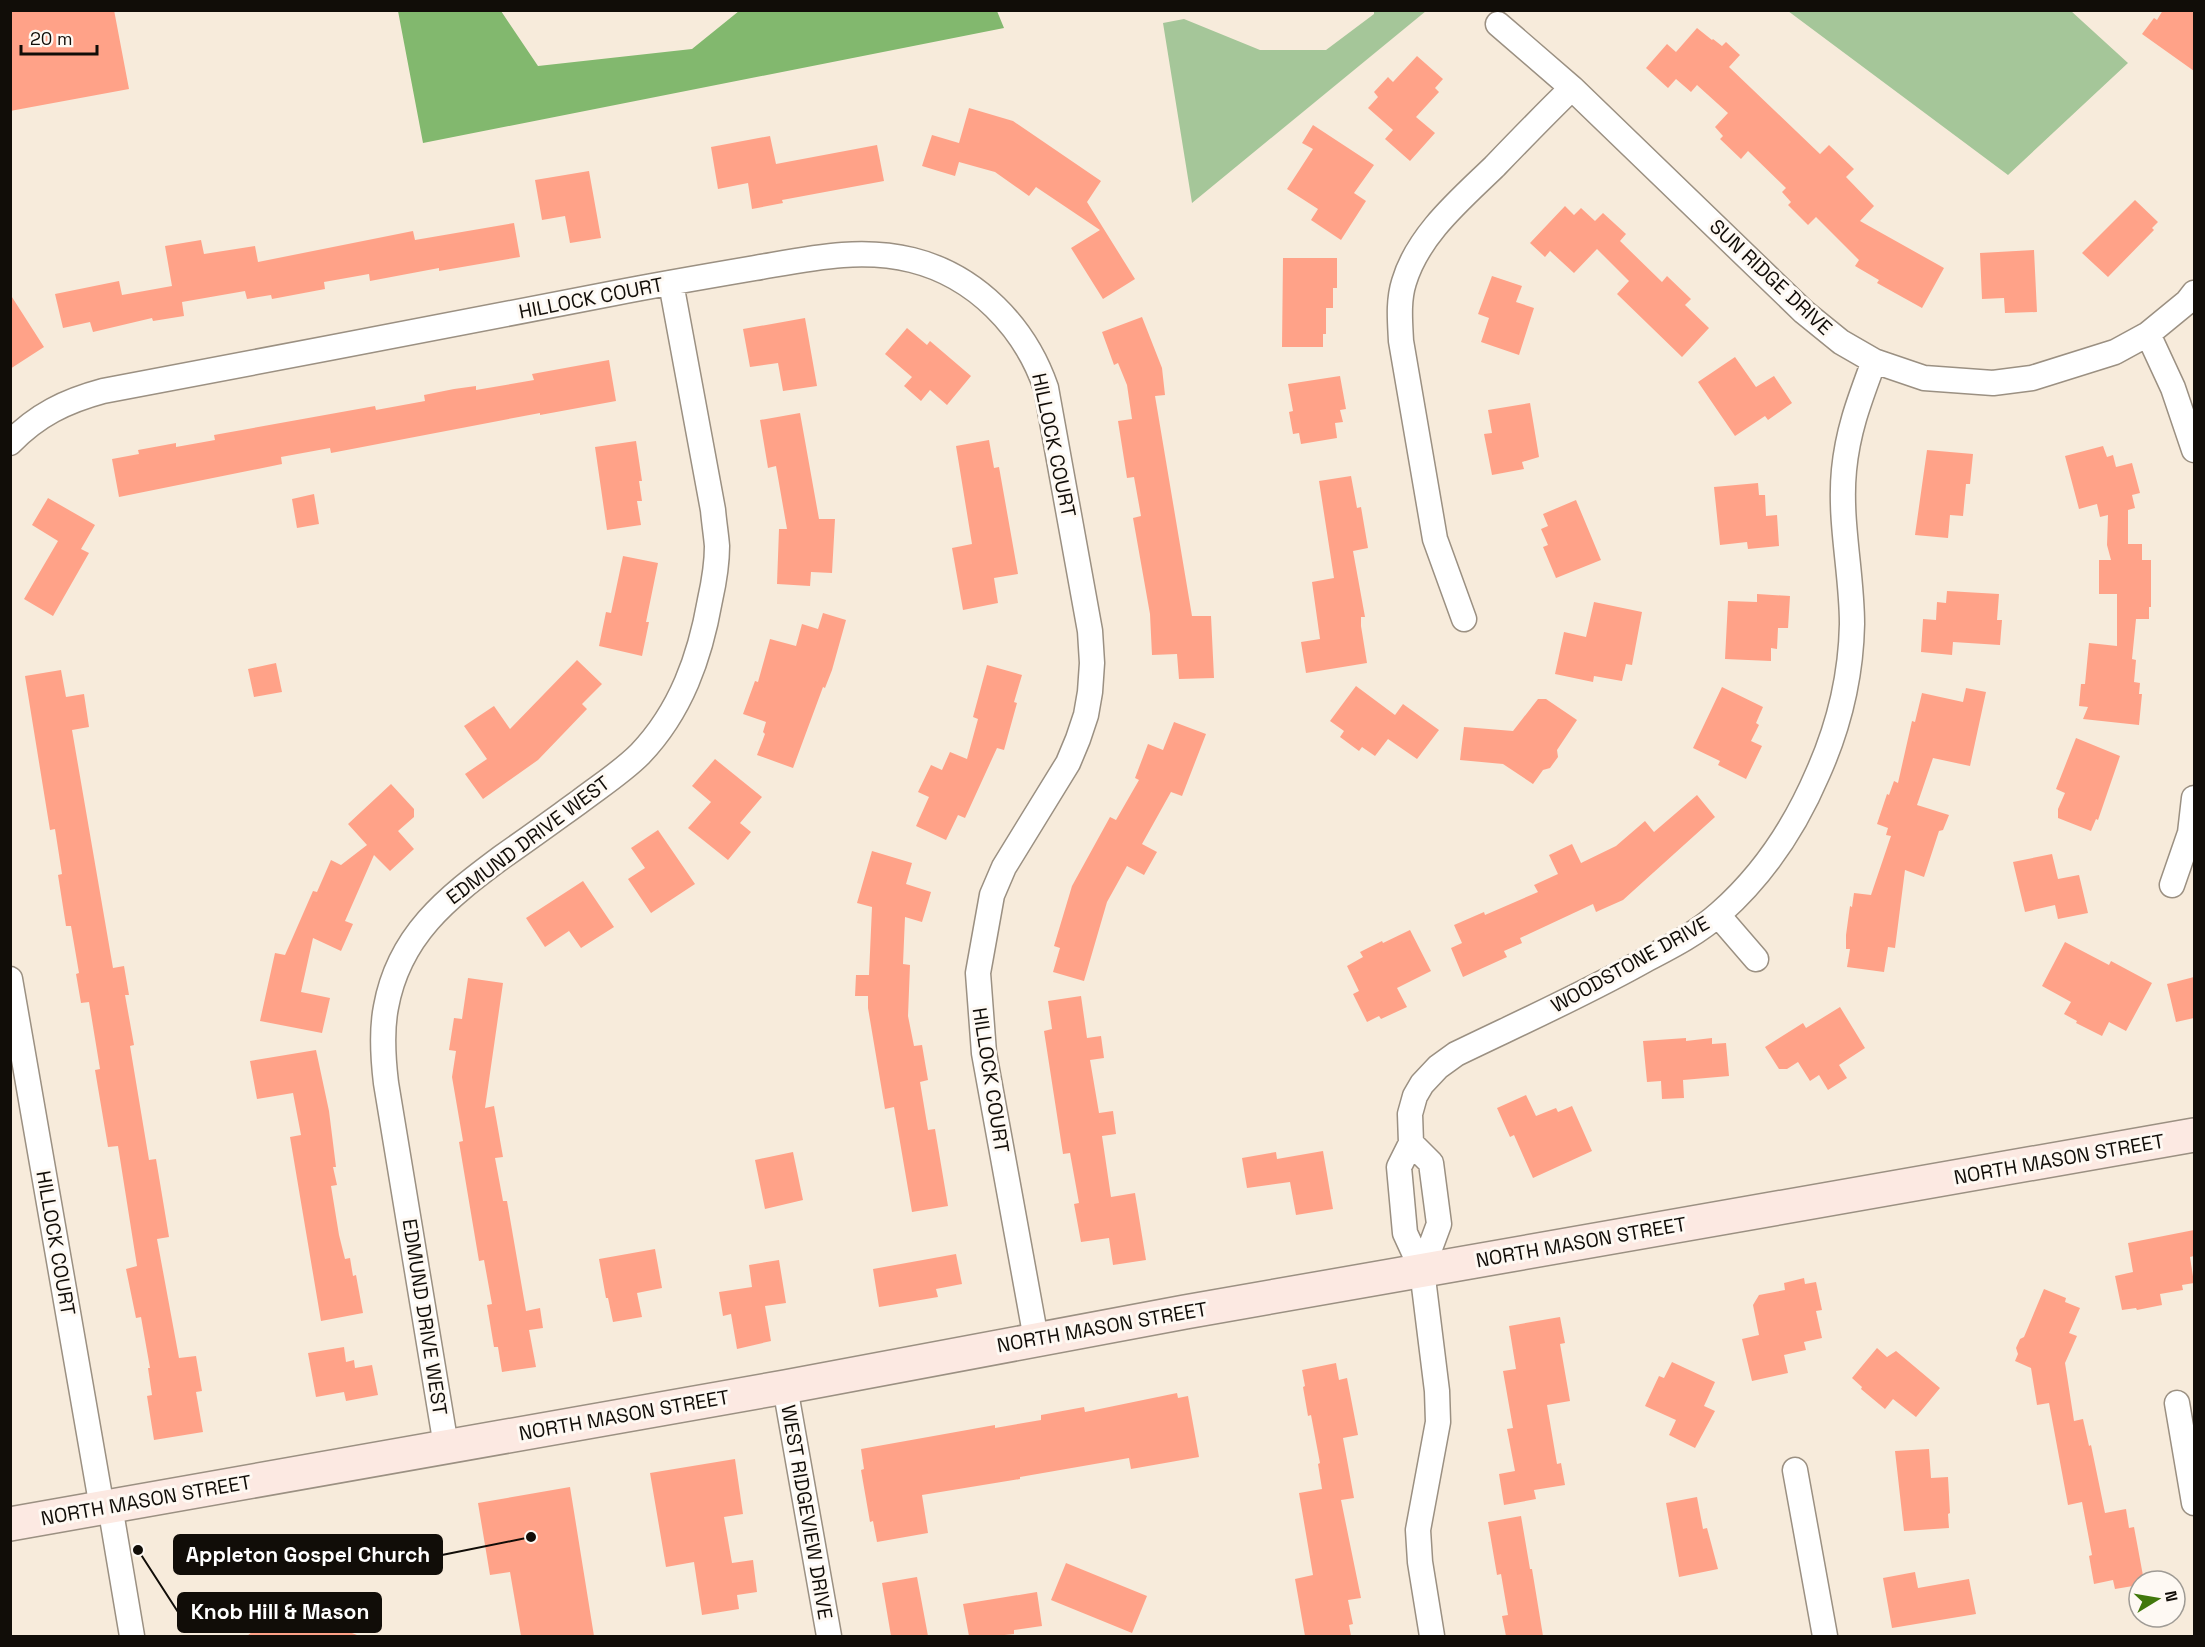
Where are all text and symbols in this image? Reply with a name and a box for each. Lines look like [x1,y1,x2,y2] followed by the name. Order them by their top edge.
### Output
[21,18,98,56] scale bar
[30,27,73,50] text: 20 m
[1704,213,1838,341] street label: SUN RIDGE DRIVE
[517,271,666,325] street label: HILLOCK COURT
[1026,371,1082,520] street label: HILLOCK COURT
[441,770,615,910] street label: EDMUND DRIVE WEST
[1546,910,1714,1018] street label: WOODSTONE DRIVE
[967,1006,1015,1155] street label: HILLOCK COURT
[1952,1128,2167,1190] street label: NORTH MASON STREET
[30,1168,82,1318] street label: HILLOCK COURT
[1474,1211,1689,1273] street label: NORTH MASON STREET
[397,1217,453,1417] street label: EDMUND DRIVE WEST
[995,1296,1210,1358] street label: NORTH MASON STREET
[517,1384,732,1446] street label: NORTH MASON STREET
[775,1403,839,1621] street label: WEST RIDGEVIEW DRIVE
[39,1469,254,1531] street label: NORTH MASON STREET
[174,1535,442,1574] callout: Appleton Gospel Church
[186,1541,430,1568] text: Appleton Gospel Church
[2127,1569,2187,1629] north arrow
[2160,1589,2183,1604] text: N
[178,1593,381,1632] callout: Knob Hill & Mason
[191,1598,369,1625] text: Knob Hill & Mason

